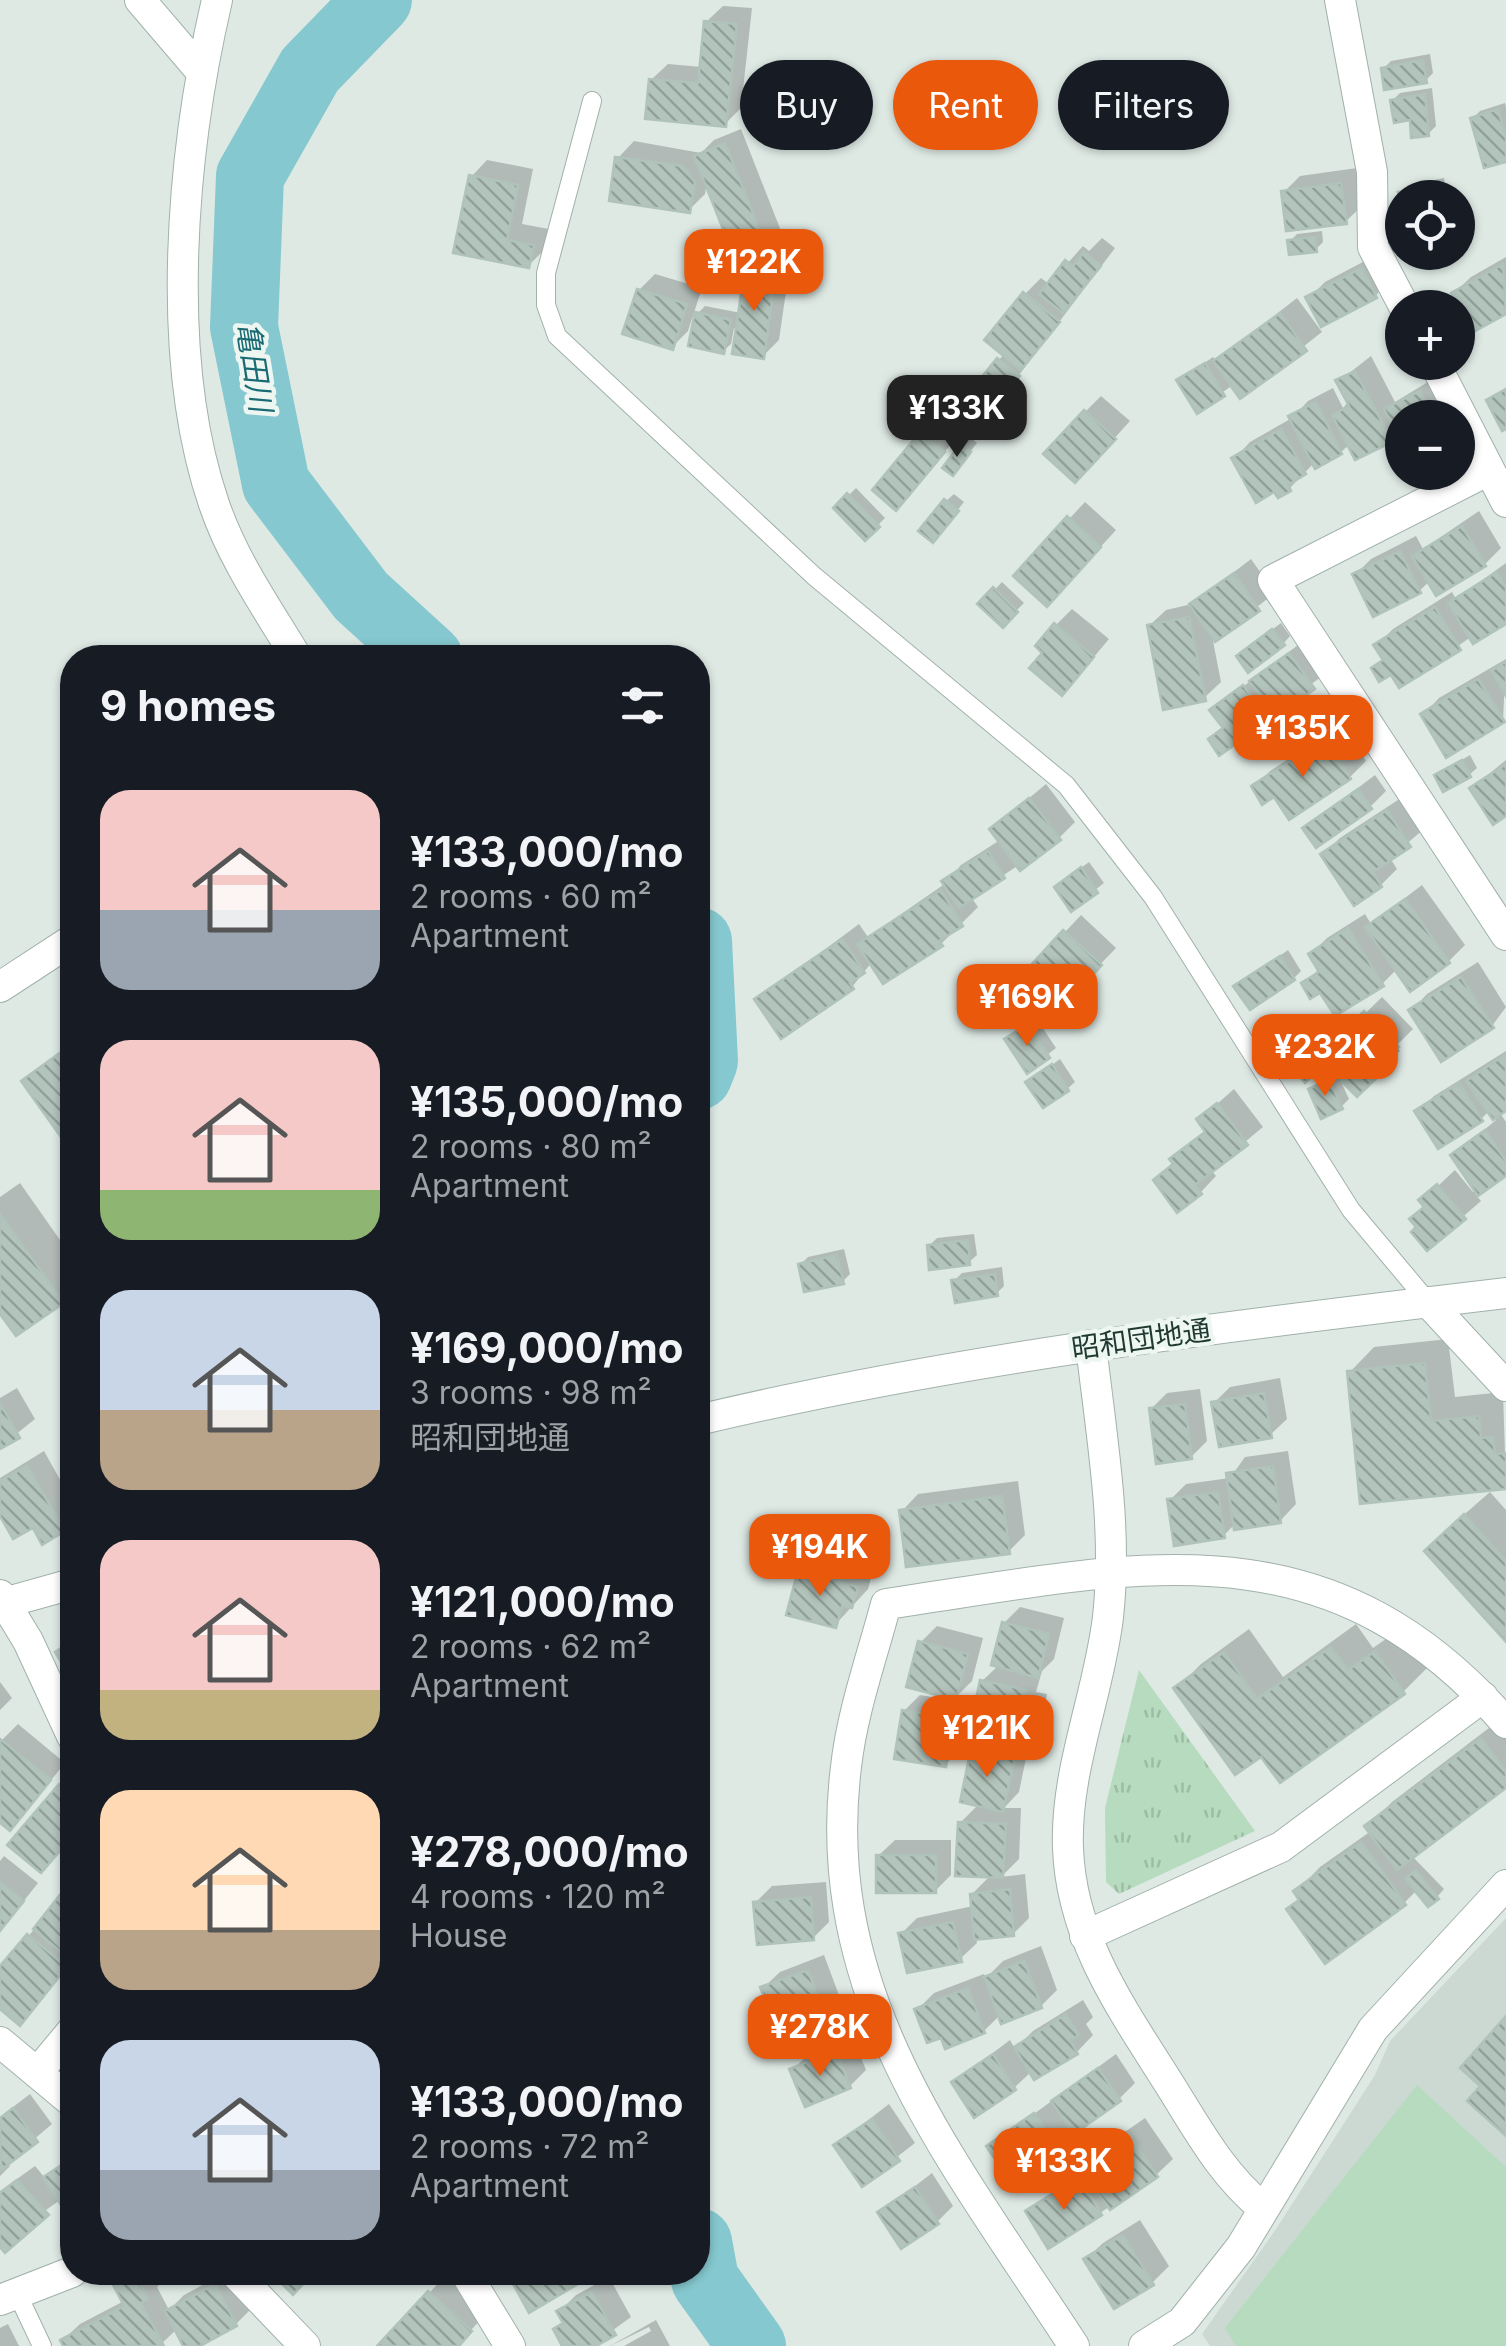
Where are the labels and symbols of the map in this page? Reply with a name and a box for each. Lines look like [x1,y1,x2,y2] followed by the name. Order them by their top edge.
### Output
[684,229,824,314] pin: ¥122K
[230,320,280,417] water label: 亀田川
[887,375,1027,460] pin: ¥133K
[1233,695,1373,780] pin: ¥135K
[957,964,1097,1049] pin: ¥169K
[1255,1014,1395,1099] pin: ¥232K
[1069,1312,1213,1366] street label: 昭和団地通
[750,1514,890,1599] pin: ¥194K
[917,1695,1057,1780] pin: ¥121K
[750,1994,890,2079] pin: ¥278K
[994,2128,1134,2213] pin: ¥133K

